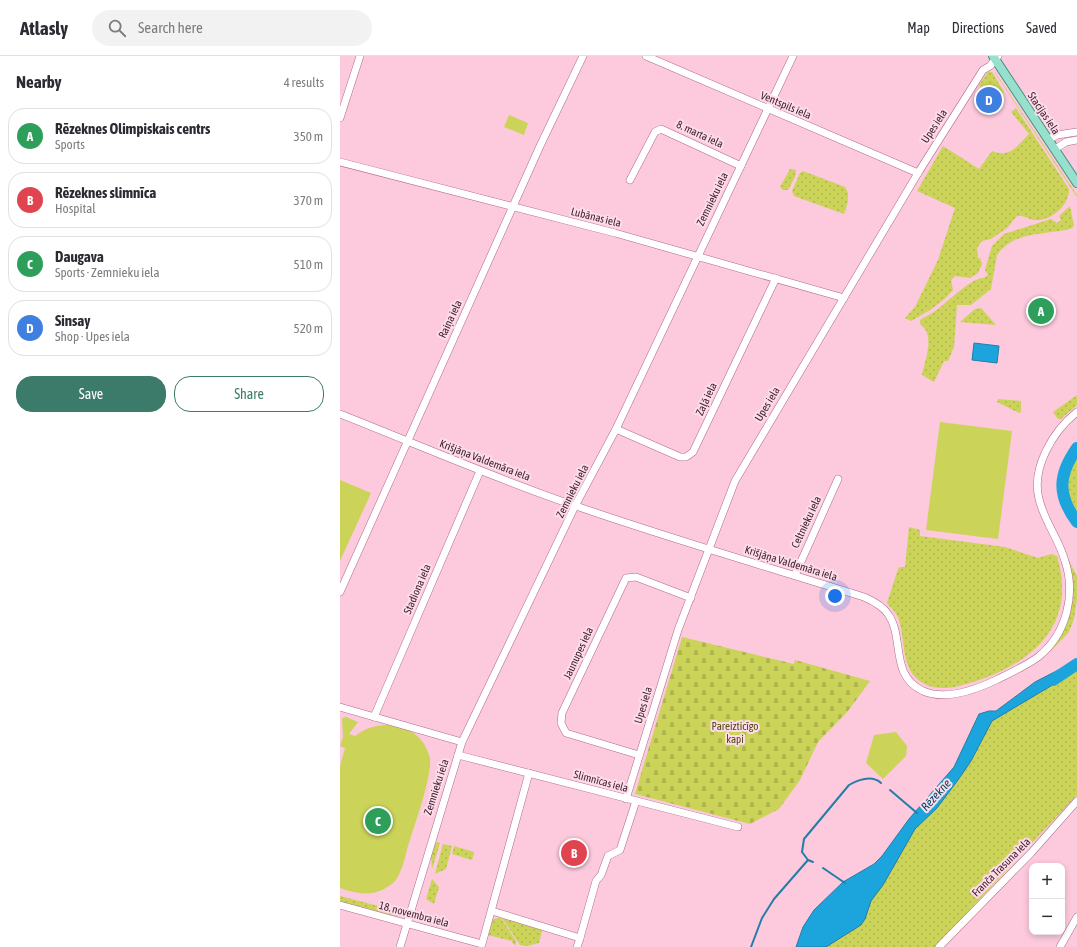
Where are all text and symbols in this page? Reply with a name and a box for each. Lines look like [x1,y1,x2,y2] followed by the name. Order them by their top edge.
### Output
[92,10,372,46] search box
[20,17,68,39] text: Atlasly
[106,17,128,39] icon: search
[138,19,203,36] text: Search here
[907,20,930,36] text: Map
[952,20,1004,36] text: Directions
[1026,20,1057,36] text: Saved
[16,72,62,92] text: Nearby
[284,75,324,90] text: 4 results
[976,85,1002,115] pin: D
[759,89,813,121] street label: Ventspils iela
[1026,90,1062,136] street label: Stacijas iela
[919,107,949,145] street label: Upes iela
[675,118,725,150] street label: 8. marta iela
[55,120,210,137] text: Rēzeknes Olimpiskais centrs
[27,129,33,144] text: A
[294,129,323,144] text: 350 m
[55,137,85,152] text: Sports
[694,170,730,228] street label: Zemnieku iela
[55,184,156,201] text: Rēzeknes slimnīca
[27,193,33,208] text: B
[294,193,323,208] text: 370 m
[55,201,96,216] text: Hospital
[570,205,622,229] street label: Lubānas iela
[55,248,104,265] text: Daugava
[27,257,33,272] text: C
[294,257,323,272] text: 510 m
[55,265,160,280] text: Sports · Zemnieku iela
[1028,296,1054,326] pin: A
[436,298,464,340] street label: Raiņa iela
[55,312,90,329] text: Sinsay
[26,321,34,336] text: D
[294,321,323,336] text: 520 m
[55,329,130,344] text: Shop · Upes iela
[16,376,166,412] button: Save
[174,376,324,412] button: Share
[693,381,719,417] street label: Zaļā iela
[752,385,782,423] street label: Upes iela
[438,437,532,483] street label: Krišjāņa Valdemāra iela
[554,462,590,520] street label: Zemnieku iela
[789,494,823,550] street label: Celtnieku iela
[743,543,839,583] street label: Krišjāņa Valdemāra iela
[401,562,433,616] street label: Stadiona iela
[825,586,845,606] your location
[561,625,595,681] street label: Jaunupes iela
[632,685,654,725] street label: Upes iela
[712,720,759,745] park label: Pareizticīgo kapi
[421,758,451,816] street label: Zemnieku iela
[572,768,630,794] street label: Slimnīcas iela
[918,776,954,814] water label: Rēzekne
[365,806,391,836] pin: C
[969,835,1033,899] street label: Franča Trasuna iela
[561,838,587,868] pin: B
[1029,863,1065,935] map controls
[1029,863,1065,899] button: +
[378,899,450,929] street label: 18. novembra iela
[1029,899,1065,935] button: −

